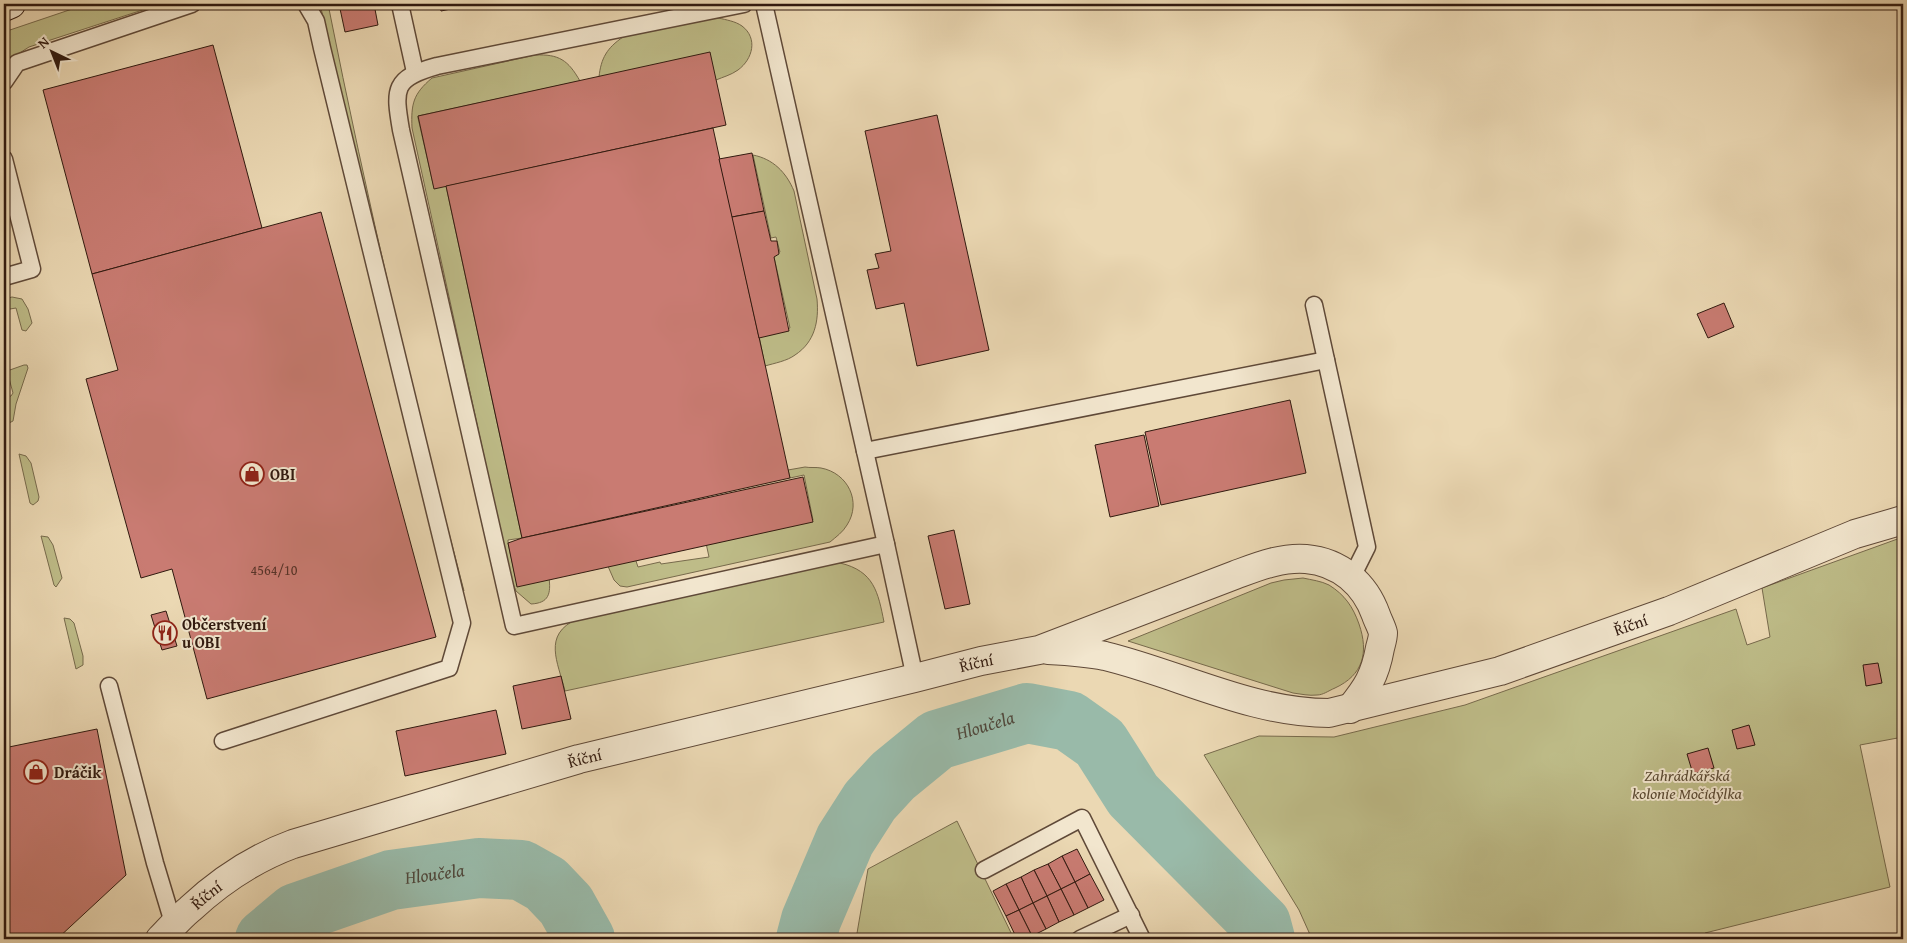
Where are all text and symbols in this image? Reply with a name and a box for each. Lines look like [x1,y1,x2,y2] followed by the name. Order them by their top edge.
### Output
[28,28,78,78] north arrow
[33,32,54,53] text: N
[239,461,265,487] shop icon: OBI
[270,462,295,486] place label: OBI
[250,560,298,580] house number: 4564/10
[1610,607,1651,642] street label: Říční
[182,612,267,654] place label: Občerstvení u OBI
[152,620,178,646] restaurant icon: Občerstvení u OBI
[956,647,996,678] street label: Říční
[952,703,1018,747] water label: Hloučela
[565,742,604,774] street label: Říční
[23,759,49,785] shop icon: Dráčik
[54,760,102,784] place label: Dráčik
[1632,763,1743,805] park label: Zahrádkářská kolonie Močidýlka
[402,856,467,891] water label: Hloučela
[185,874,227,915] street label: Říční

